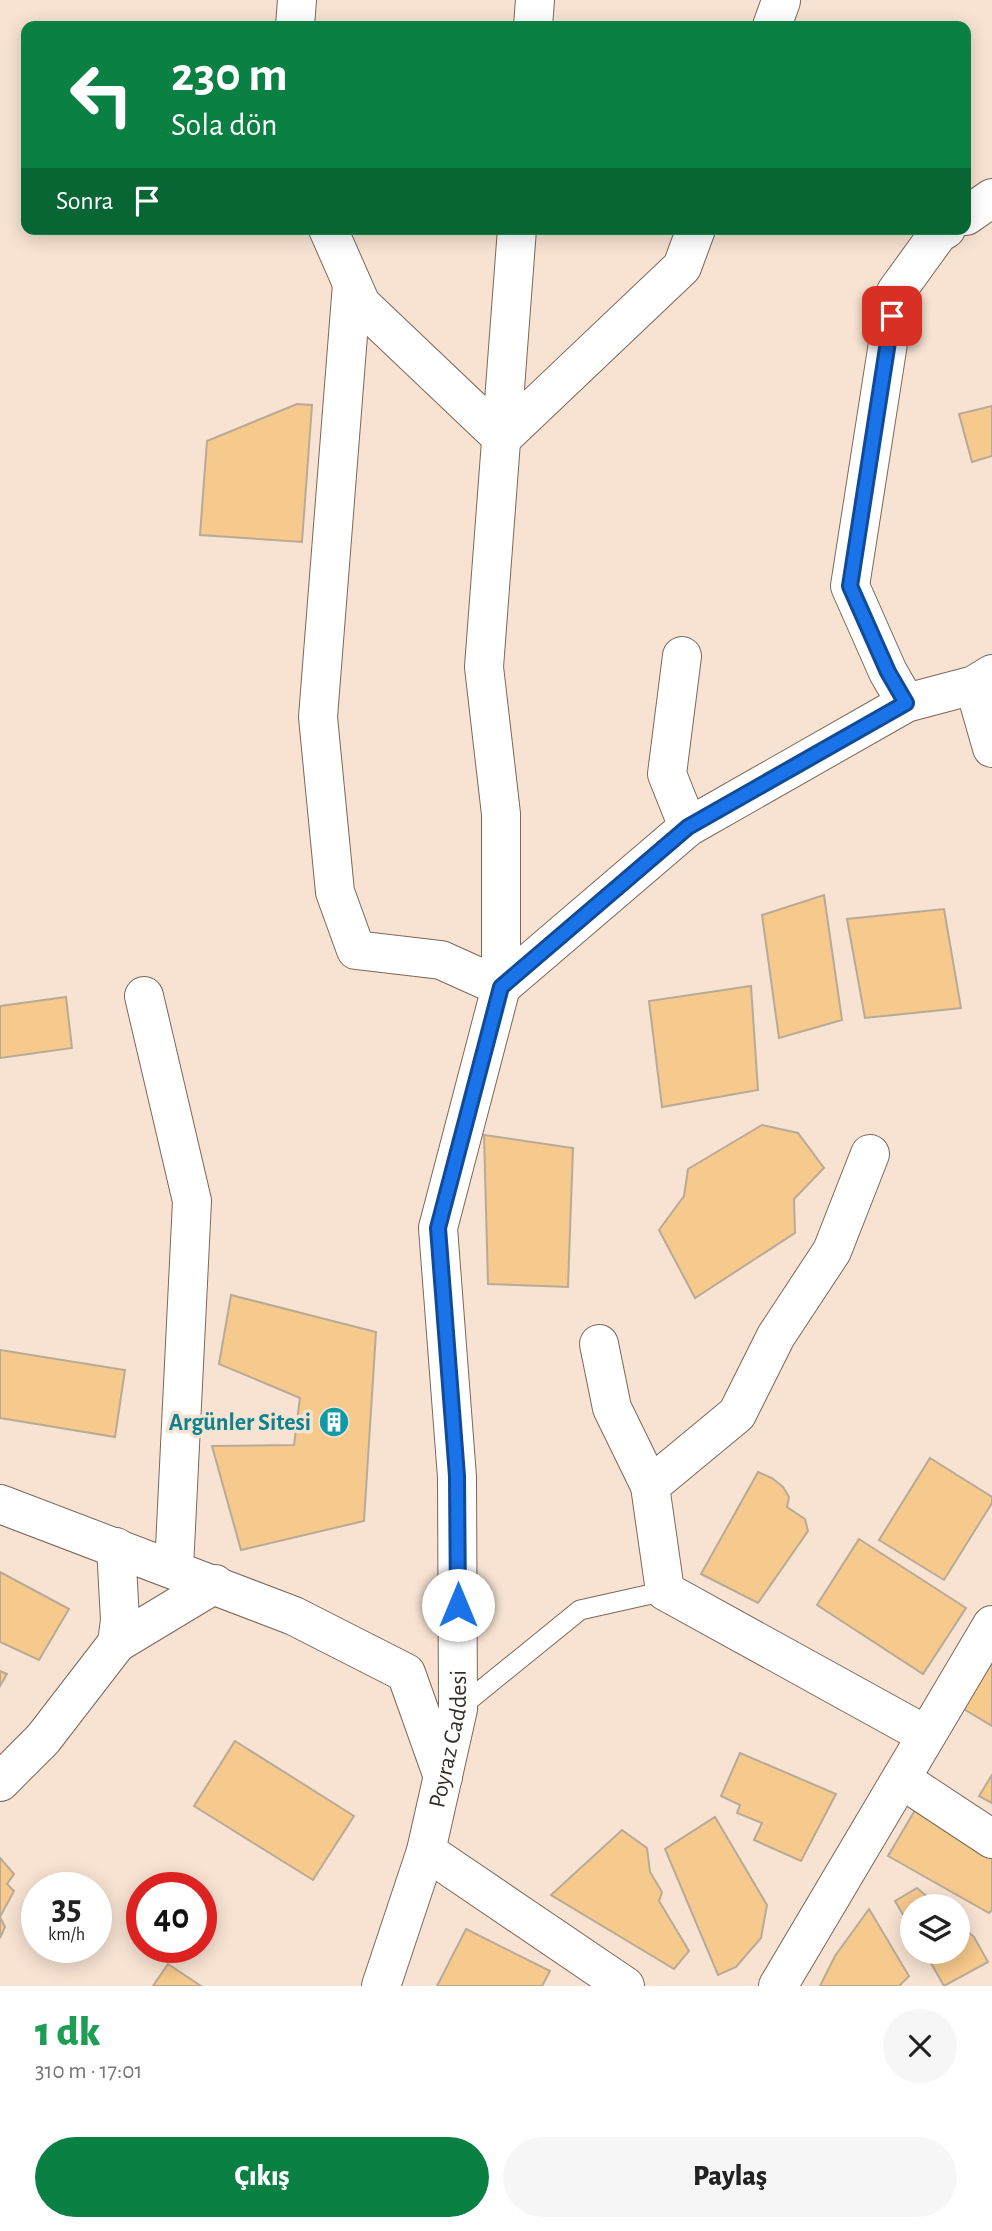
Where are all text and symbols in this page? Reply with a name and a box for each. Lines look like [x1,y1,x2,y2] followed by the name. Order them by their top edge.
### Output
[56,49,147,140] icon: left
[171,51,288,100] text: 230 m
[171,109,278,141] text: Sola dön
[128,182,166,220] icon: arrive
[56,188,114,214] text: Sonra
[862,286,922,346] pin
[873,297,911,335] icon: arrive
[317,1405,351,1439] building icon: Argünler Sitesi
[169,1411,311,1435] place label: Argünler Sitesi
[421,1568,495,1642] position arrow
[425,1670,471,1810] street label: Poyraz Caddesi
[126,1872,217,1963] speed limit sign: 40
[51,1891,82,1926] text: 35
[900,1894,970,1964] map controls
[900,1894,970,1964] button: layers
[48,1926,85,1944] text: km/h
[883,2009,957,2083] button: close
[35,2011,100,2053] text: 1 dk
[35,2060,142,2083] text: 310 m · 17:01
[35,2137,489,2217] button: Çıkış
[503,2137,957,2217] button: Paylaş

